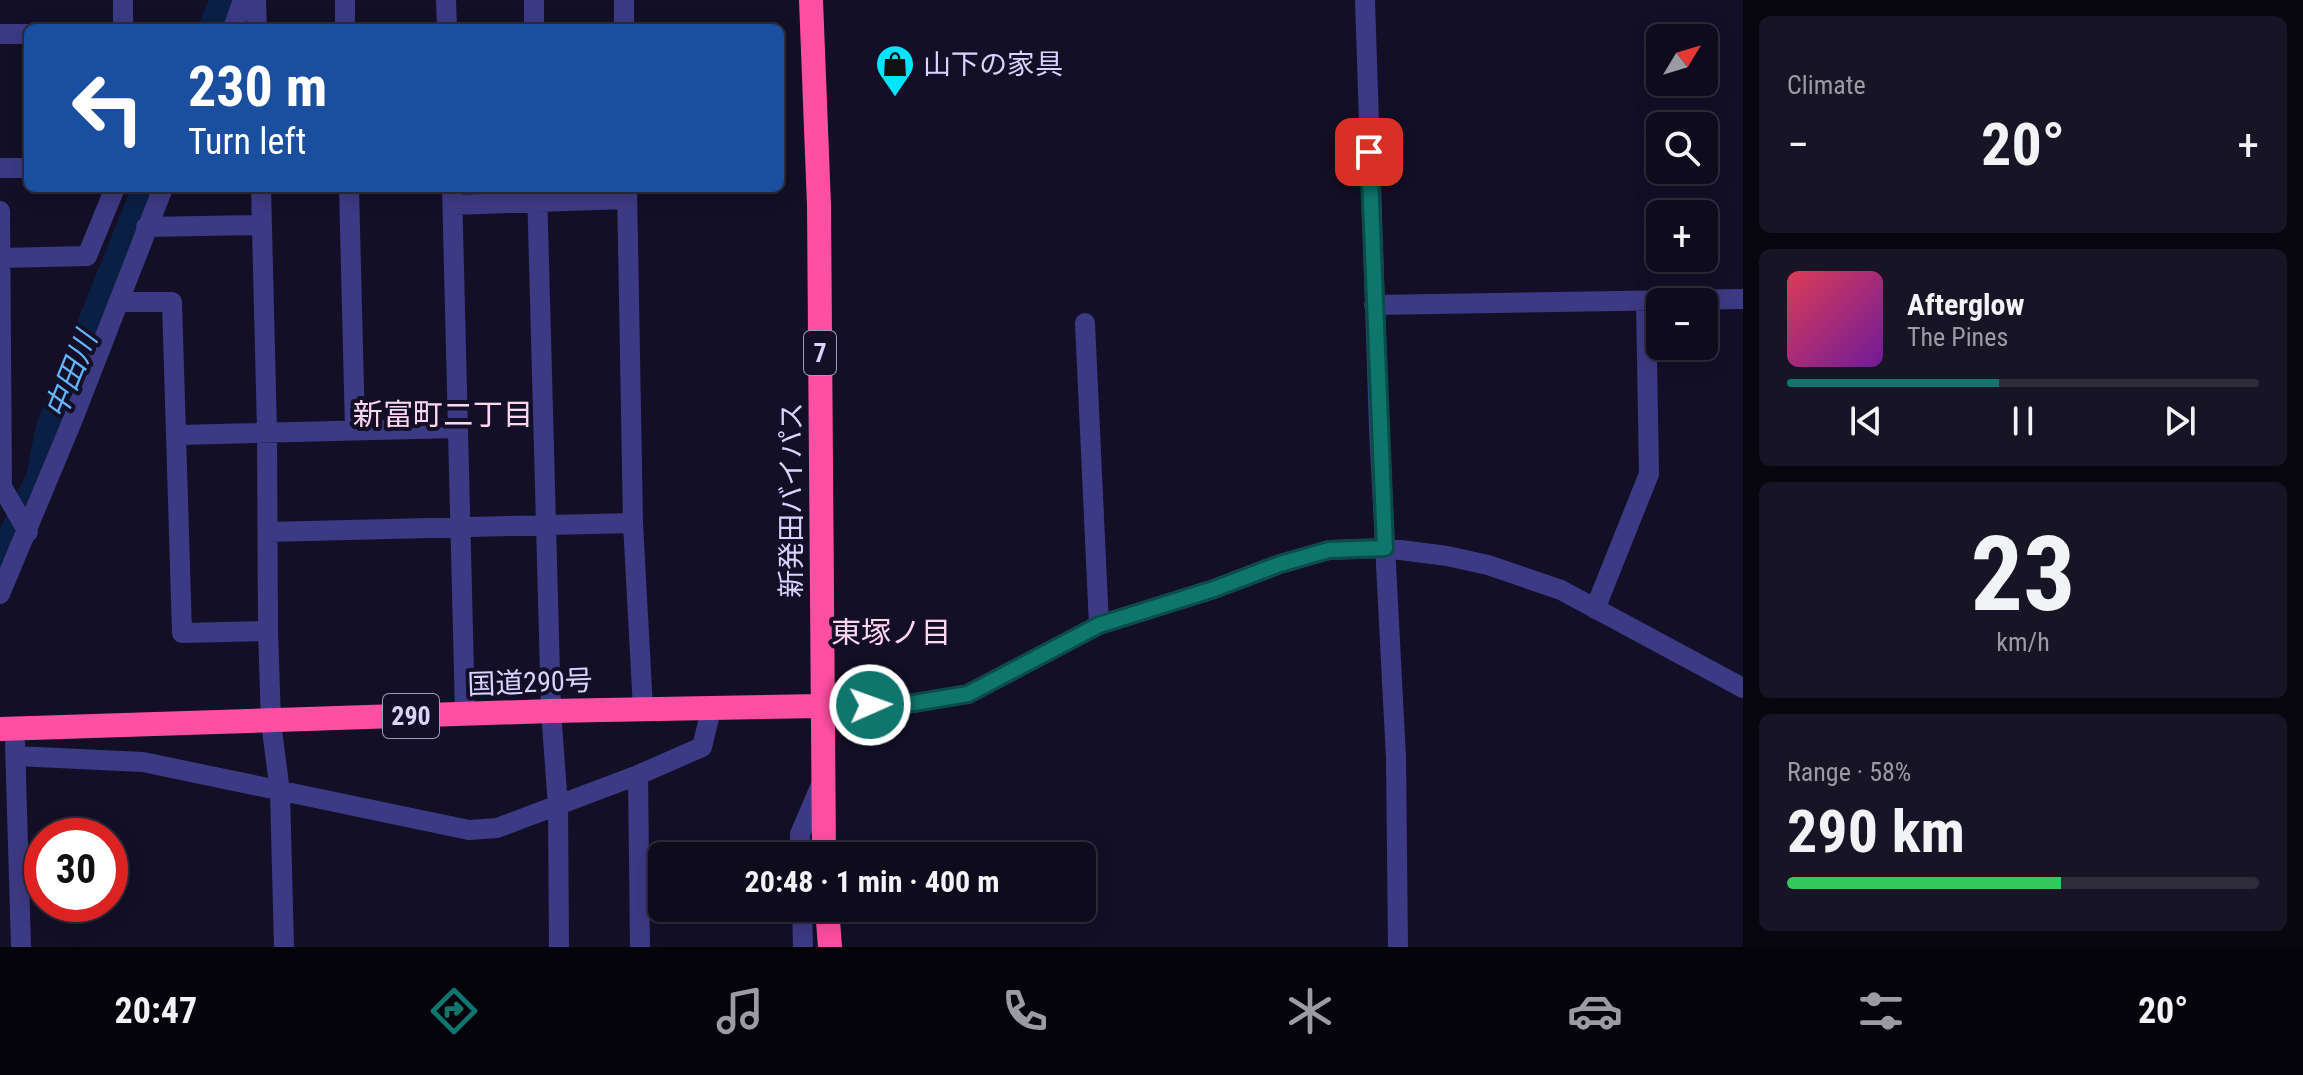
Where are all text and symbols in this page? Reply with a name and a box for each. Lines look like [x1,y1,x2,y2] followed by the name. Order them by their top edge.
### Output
[1646,24,1718,96] north arrow
[1646,24,1718,360] map controls
[874,43,916,98] shop icon: 山下の家具
[923,48,1063,81] place label: 山下の家具
[188,54,327,120] text: 230 m
[56,56,160,160] icon: left
[1787,70,1866,100] text: Climate
[1981,109,2065,180] text: 20°
[1646,112,1718,184] button: search
[1335,118,1403,186] pin
[1787,119,1809,171] text: −
[2237,119,2259,171] text: +
[188,121,306,163] text: Turn left
[1347,130,1391,174] icon: arrive
[1646,200,1718,272] button: +
[1907,287,2025,322] text: Afterglow
[1646,288,1718,360] button: −
[1907,322,2008,352] text: The Pines
[37,324,105,423] water label: 中田川
[804,331,836,375] road number: 7
[353,397,533,432] district label: 新富町二丁目
[1844,399,1888,443] icon: previous
[2001,399,2045,443] icon: pause
[2158,399,2202,443] icon: next
[775,402,808,598] street label: 新発田バイパス
[1970,514,2076,635] text: 23
[831,615,951,650] district label: 東塚ノ目
[1996,627,2050,657] text: km/h
[828,663,912,747] position arrow
[467,664,593,701] street label: 国道290号
[383,694,439,738] road number: 290
[1787,757,1911,787] text: Range · 58%
[1787,796,1965,867] text: 290 km
[24,818,128,922] speed limit sign: 30
[745,864,999,899] text: 20:48 · 1 min · 400 m
[426,983,482,1039] icon: directions
[712,983,768,1039] icon: music
[997,983,1053,1039] icon: phone
[1282,983,1338,1039] icon: climate
[1567,983,1623,1039] icon: car
[1853,983,1909,1039] icon: filters
[115,990,197,1032] text: 20:47
[2138,990,2188,1032] text: 20°

